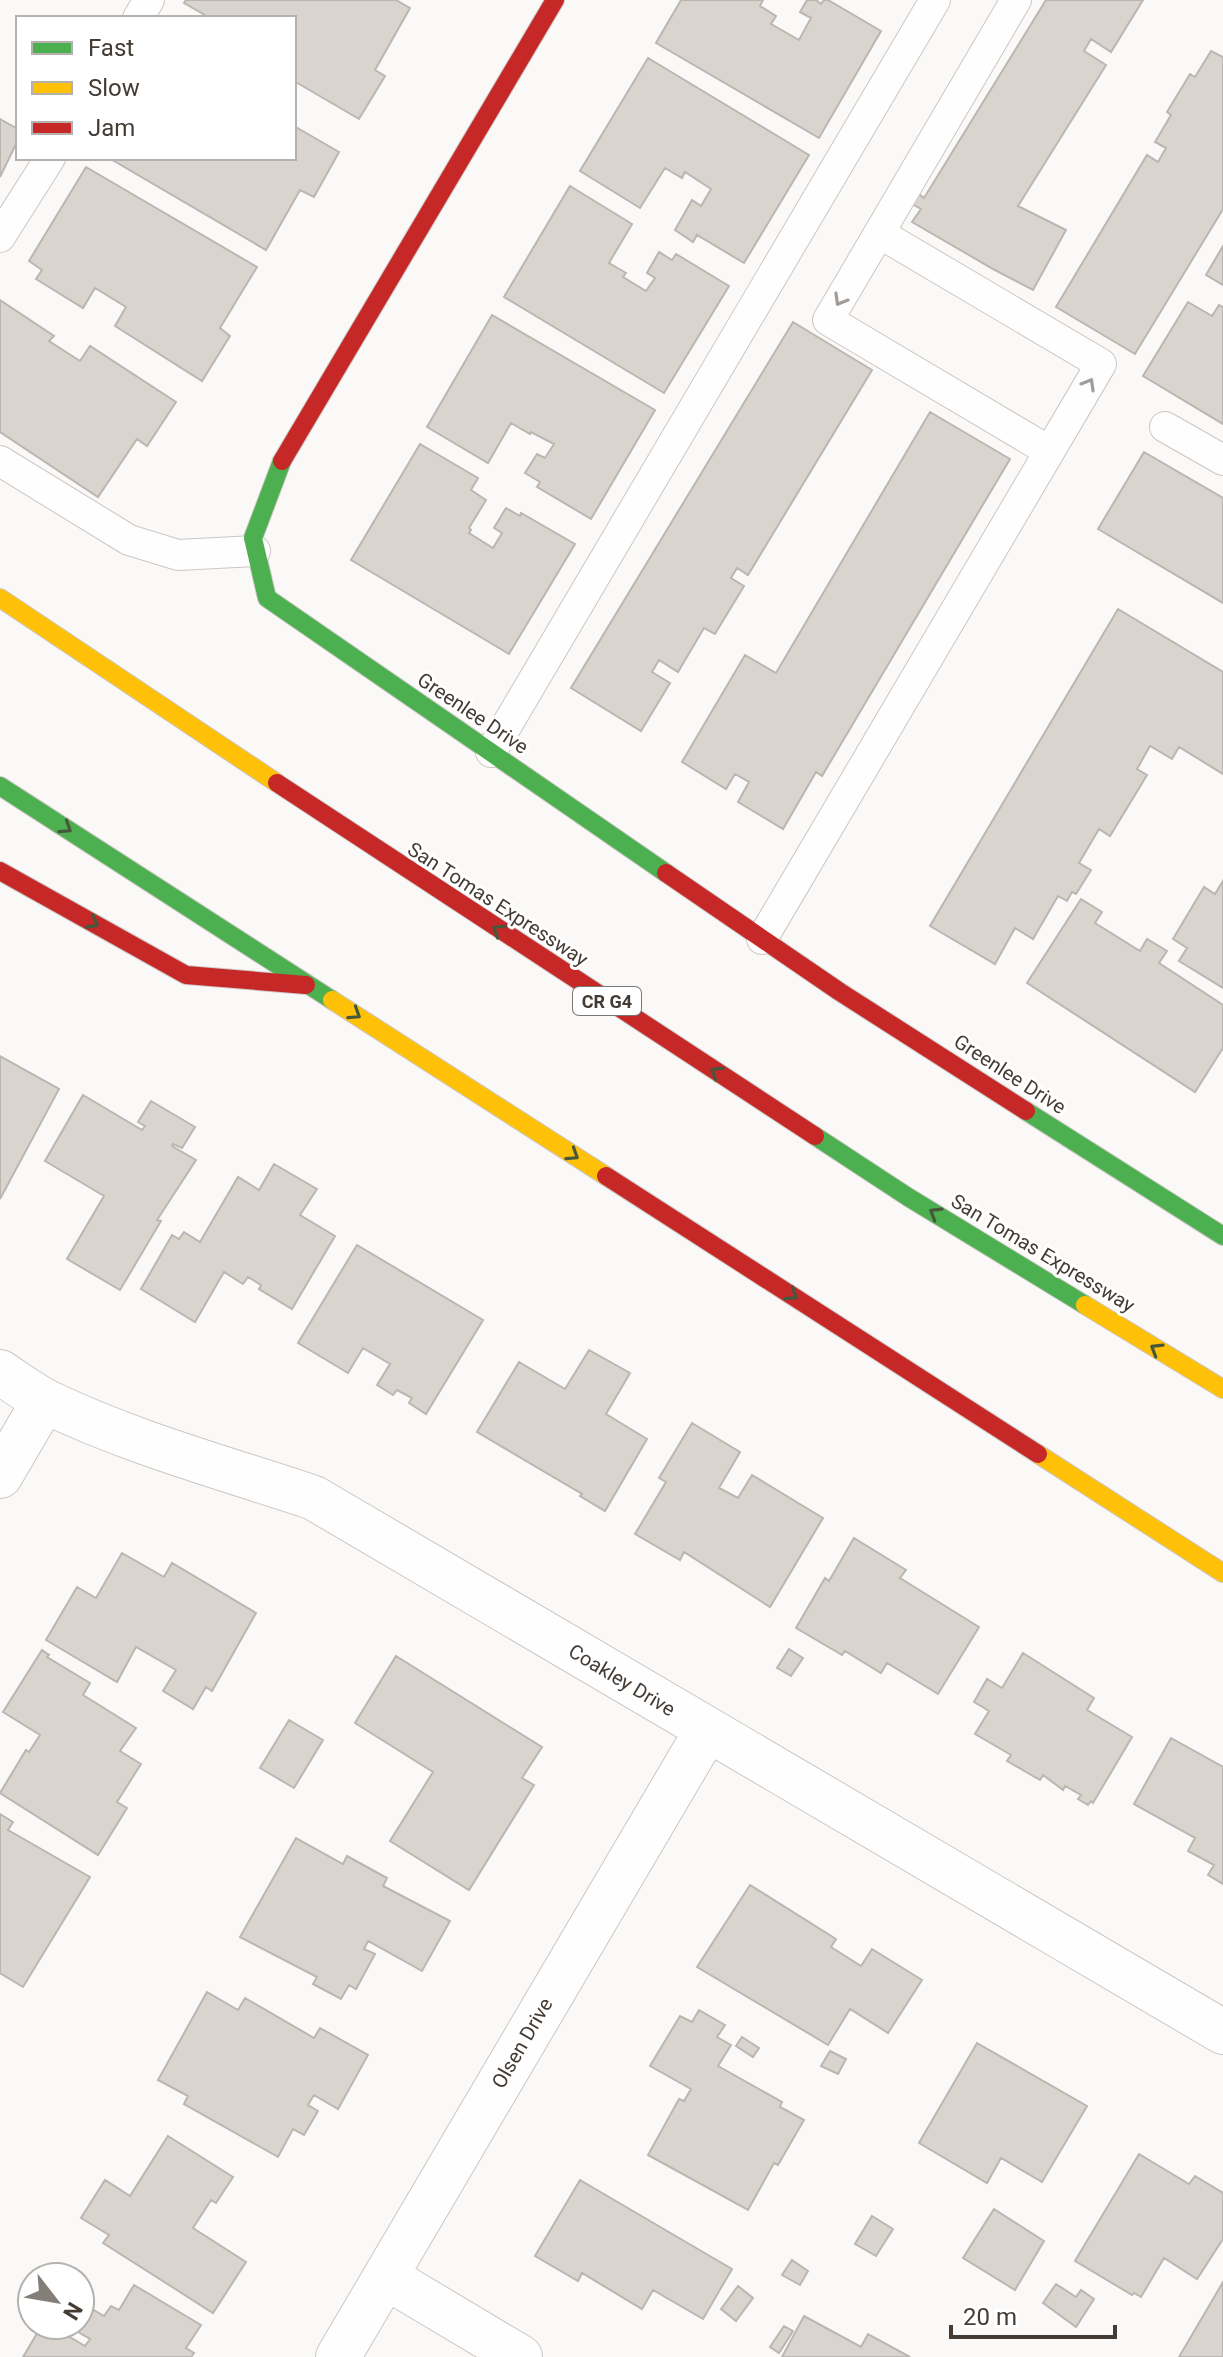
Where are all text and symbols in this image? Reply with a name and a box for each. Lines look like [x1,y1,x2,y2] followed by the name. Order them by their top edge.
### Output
[16,16,296,160] legend
[88,34,134,62] text: Fast
[88,74,140,102] text: Slow
[88,114,135,142] text: Jam
[834,291,850,306] one-way arrow
[1079,378,1095,393] one-way arrow
[413,667,533,759] street label: Greenlee Drive
[57,818,72,833] one-way arrow
[403,837,593,972] street label: San Tomas Expressway
[84,913,98,929] one-way arrow
[492,925,507,940] one-way arrow
[573,987,641,1015] road number: CR G4
[346,1004,361,1019] one-way arrow
[950,1029,1070,1119] street label: Greenlee Drive
[710,1067,725,1082] one-way arrow
[565,1145,579,1160] one-way arrow
[947,1189,1140,1318] street label: San Tomas Expressway
[929,1207,944,1223] one-way arrow
[783,1286,798,1301] one-way arrow
[1151,1343,1165,1358] one-way arrow
[564,1639,680,1721] street label: Coakley Drive
[486,1993,558,2093] street label: Olsen Drive
[16,2261,96,2341] north arrow
[951,2289,1115,2339] scale bar
[58,2298,87,2324] text: N
[963,2303,1017,2331] text: 20 m

